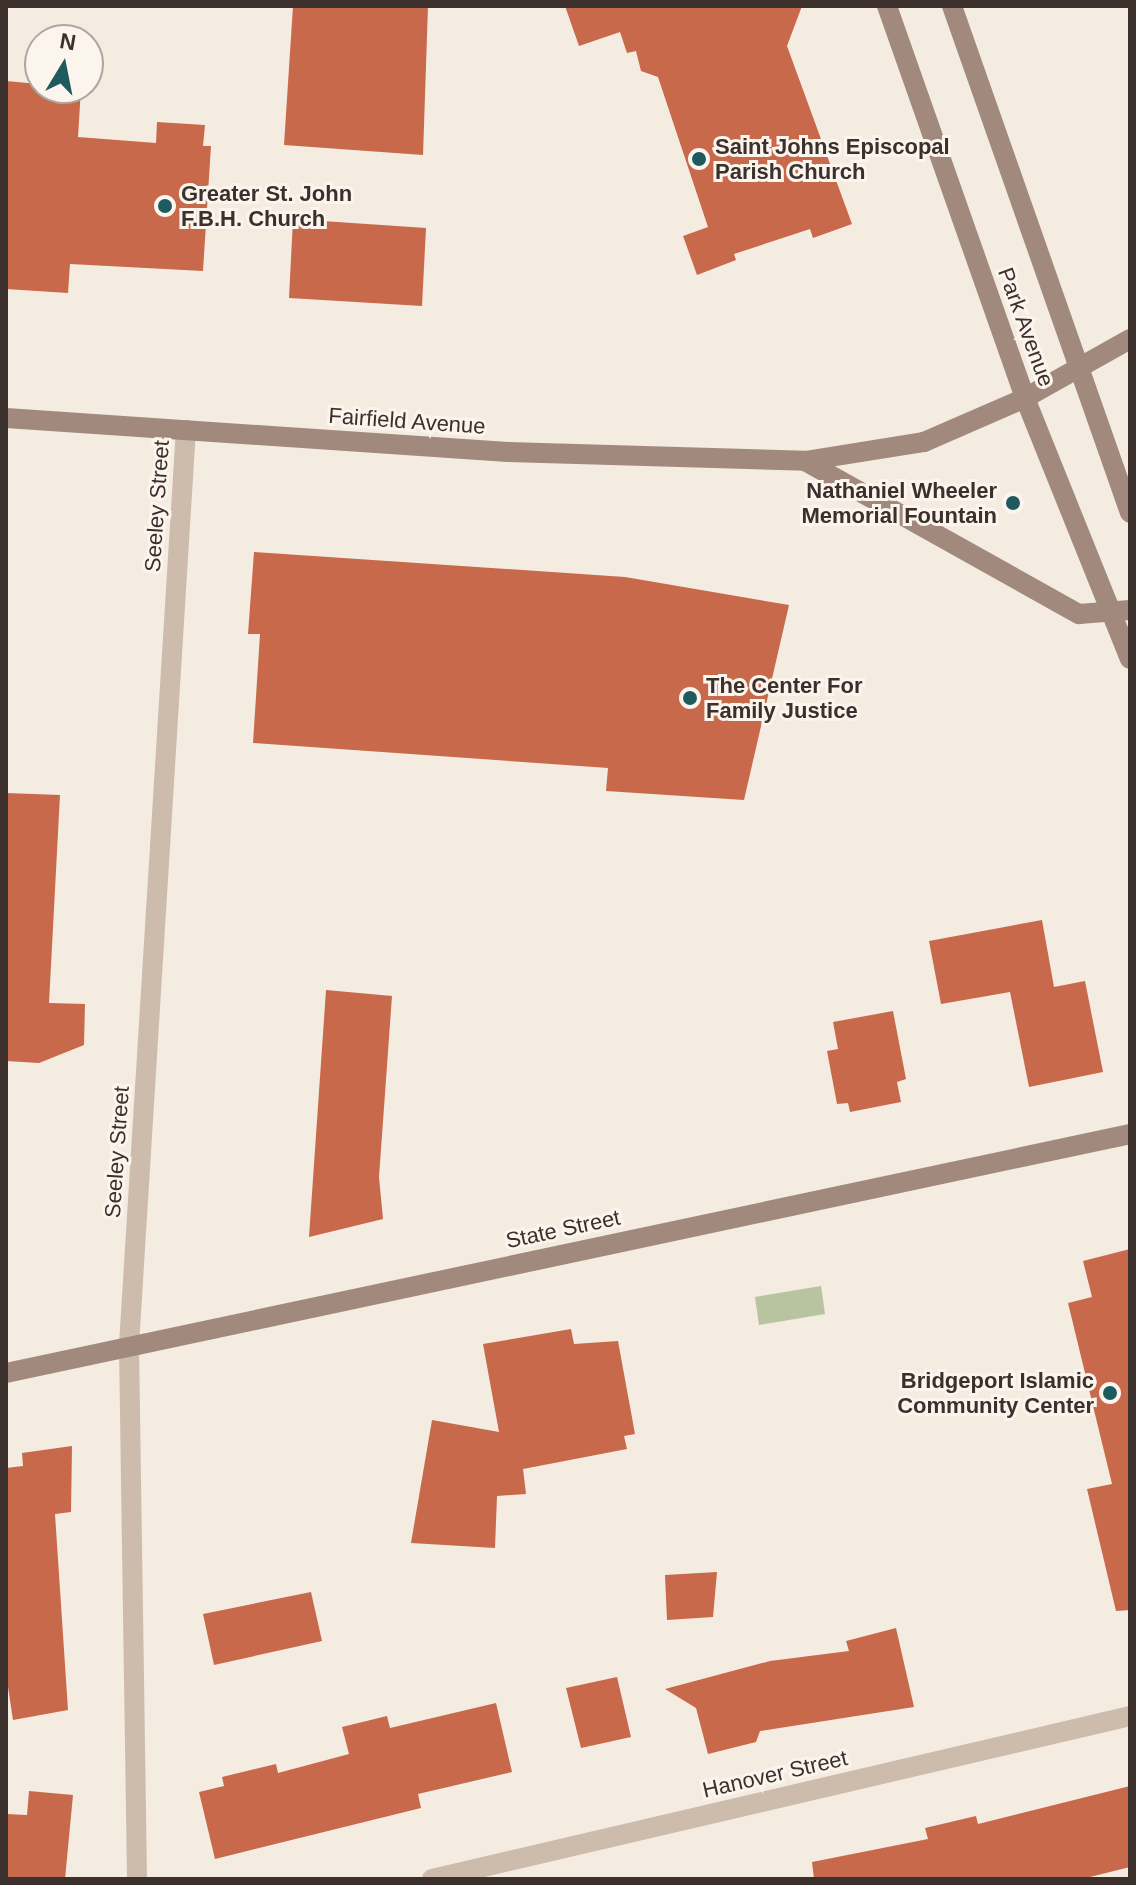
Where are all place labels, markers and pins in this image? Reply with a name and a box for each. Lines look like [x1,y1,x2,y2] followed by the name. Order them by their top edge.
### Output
[715,133,950,184] place label: Saint Johns Episcopal Parish Church
[690,150,708,168] marker: Saint Johns Episcopal Parish Church
[181,180,352,232] place label: Greater St. John F.B.H. Church
[156,197,174,215] marker: Greater St. John F.B.H. Church
[801,477,997,528] place label: Nathaniel Wheeler Memorial Fountain
[1004,494,1022,512] marker: Nathaniel Wheeler Memorial Fountain
[706,672,862,724] place label: The Center For Family Justice
[681,689,699,707] marker: The Center For Family Justice
[897,1367,1094,1418] place label: Bridgeport Islamic Community Center
[1101,1384,1119,1402] marker: Bridgeport Islamic Community Center

